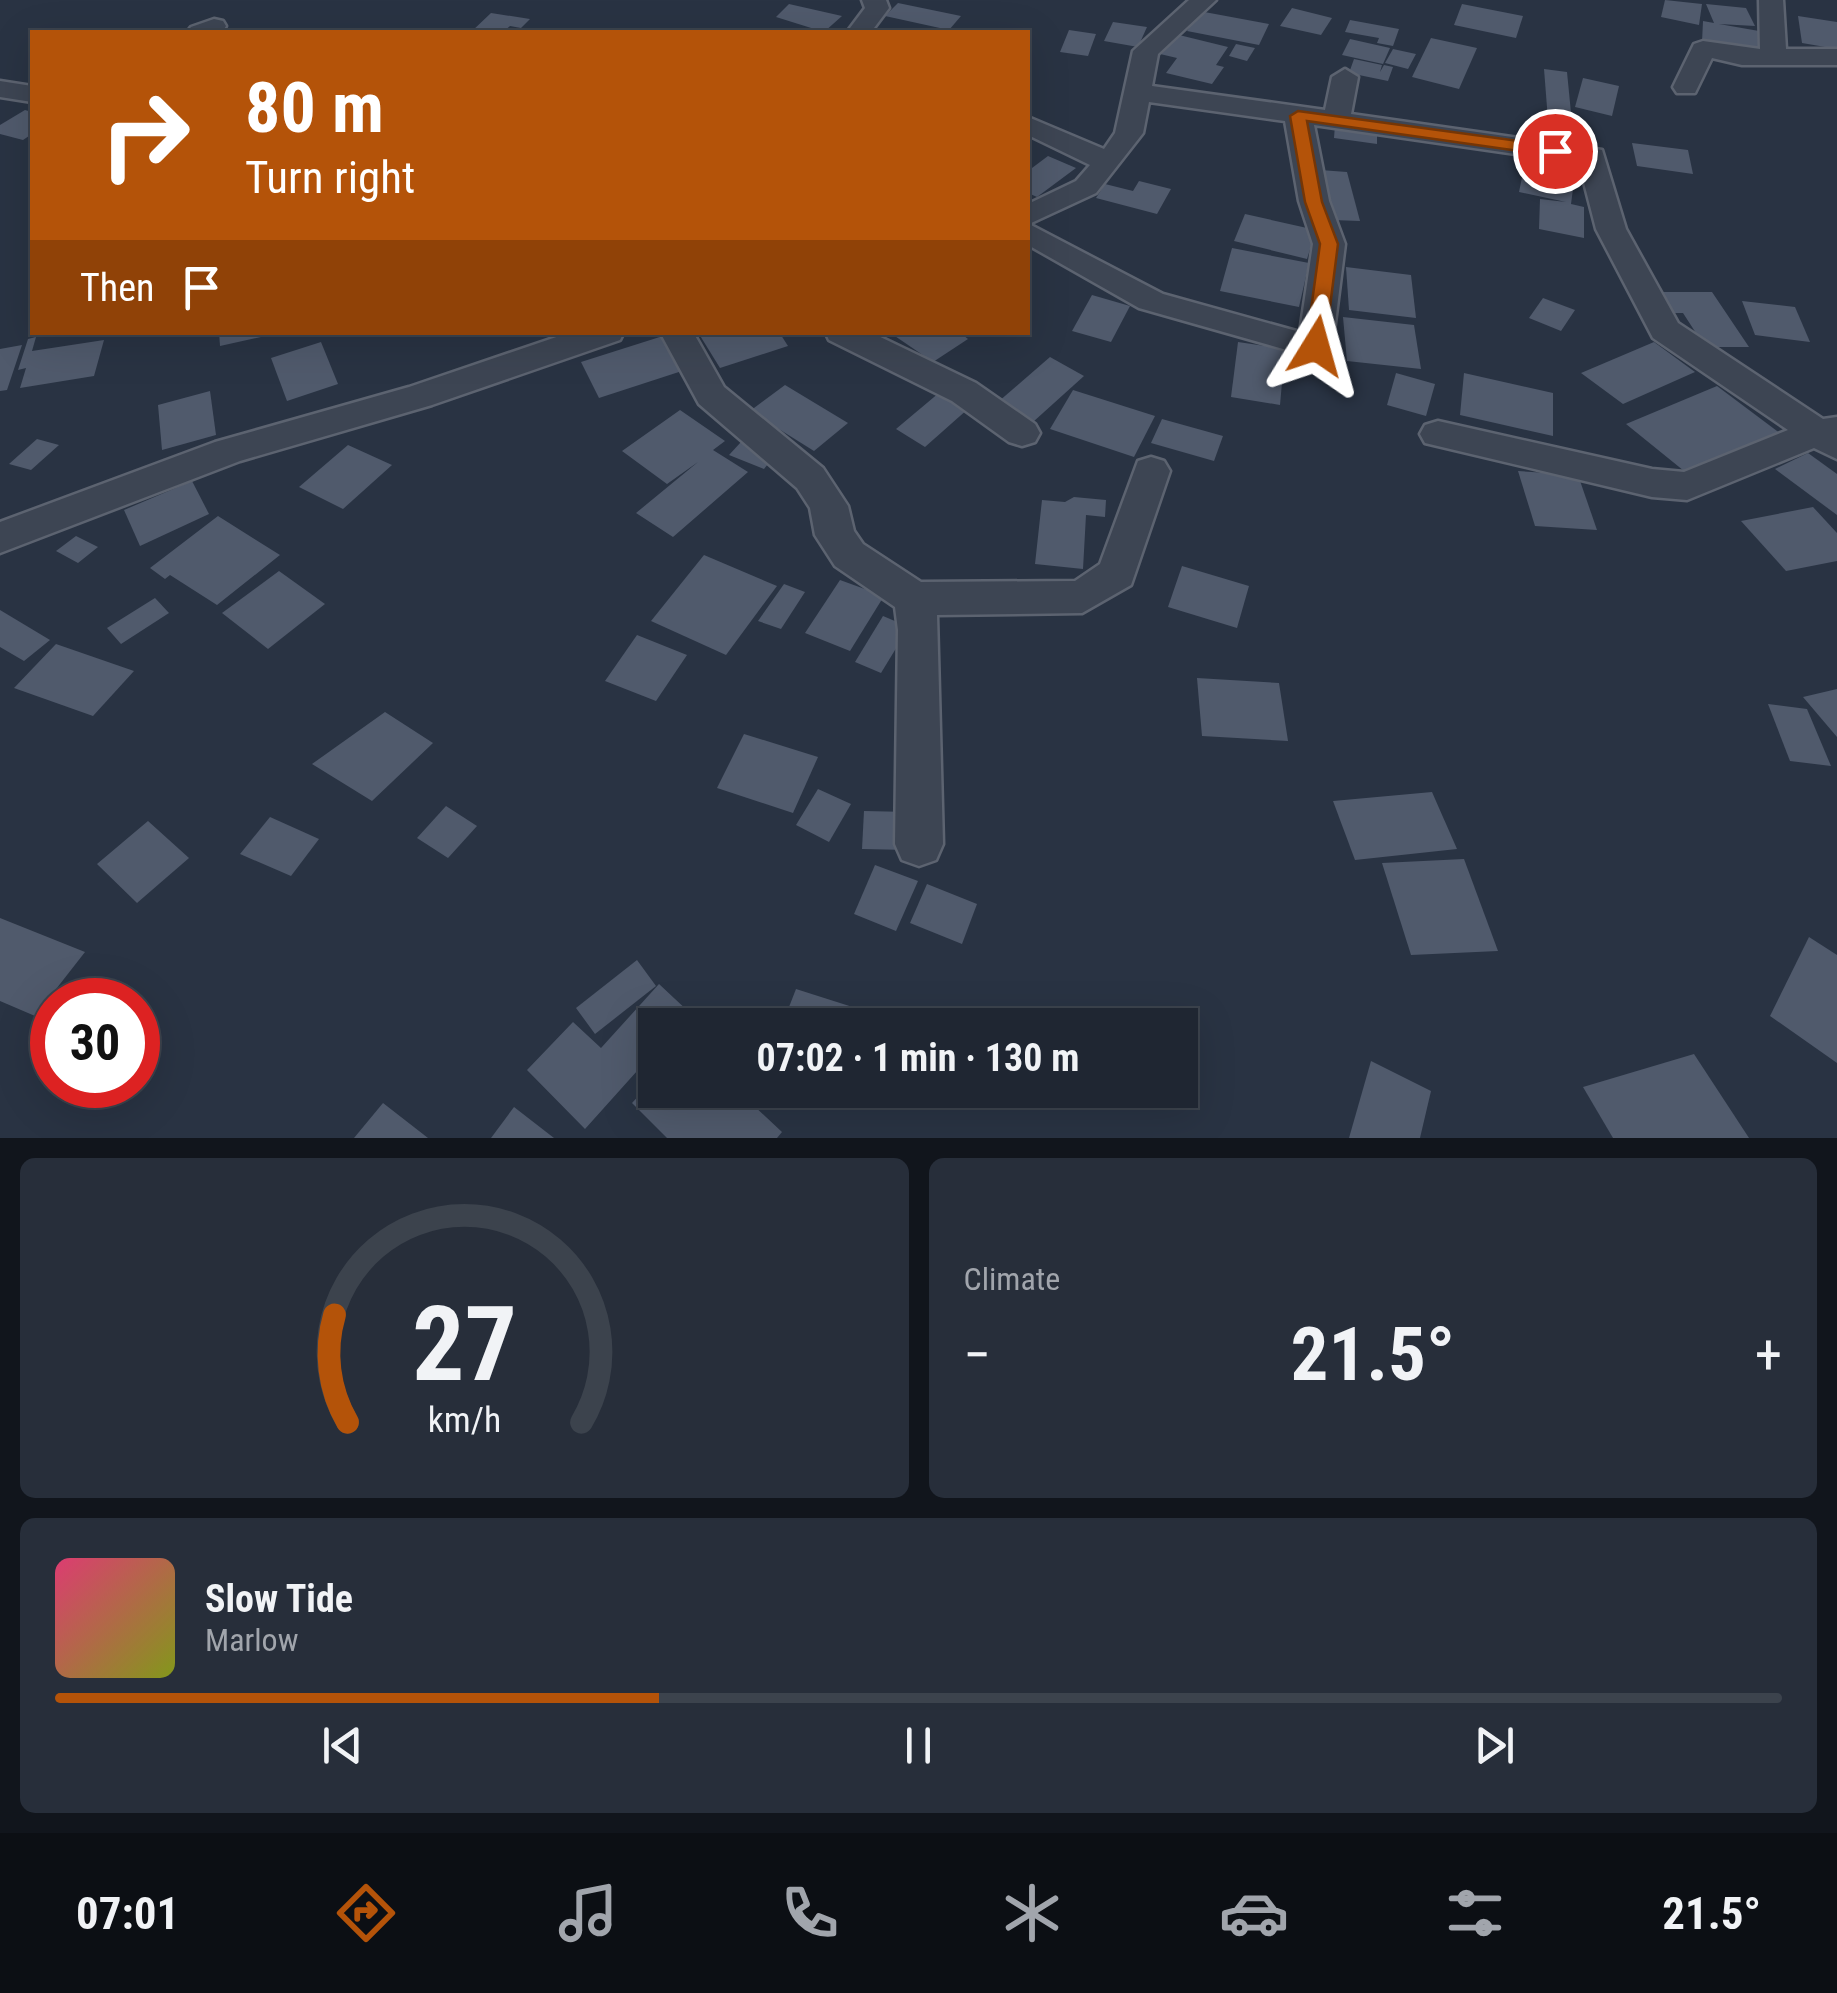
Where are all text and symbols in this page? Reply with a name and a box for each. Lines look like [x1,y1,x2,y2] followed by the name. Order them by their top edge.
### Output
[245,67,384,149] text: 80 m
[80,70,210,200] icon: right
[1513,109,1598,194] pin
[1528,124,1583,179] icon: arrive
[245,151,415,204] text: Turn right
[174,260,229,315] icon: arrive
[80,266,154,310] text: Then
[1264,294,1368,398] position arrow
[30,978,160,1108] speed limit sign: 30
[757,1036,1079,1080] text: 07:02 · 1 min · 130 m
[964,1260,1060,1298] text: Climate
[412,1284,517,1405] text: 27
[1291,1310,1455,1398] text: 21.5°
[964,1323,991,1387] text: −
[1755,1323,1782,1387] text: +
[427,1399,501,1441] text: km/h
[205,1577,353,1621] text: Slow Tide
[205,1621,298,1659] text: Marlow
[315,1718,370,1773] icon: previous
[891,1718,946,1773] icon: pause
[1467,1718,1522,1773] icon: next
[331,1878,401,1948] icon: directions
[553,1878,623,1948] icon: music
[775,1878,845,1948] icon: phone
[997,1878,1067,1948] icon: climate
[1219,1878,1289,1948] icon: car
[1440,1878,1510,1948] icon: filters
[76,1887,179,1940] text: 07:01
[1662,1887,1761,1940] text: 21.5°

